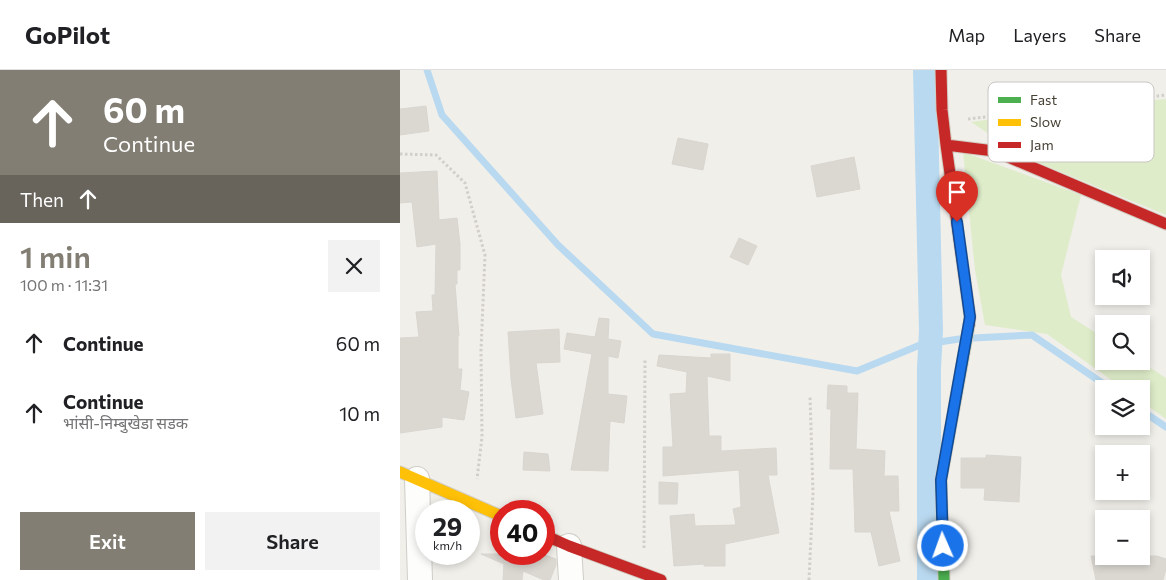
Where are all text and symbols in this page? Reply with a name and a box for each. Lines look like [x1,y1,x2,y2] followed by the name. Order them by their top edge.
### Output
[25,20,110,49] text: GoPilot
[948,24,985,46] text: Map
[1013,24,1066,46] text: Layers
[1094,24,1141,46] text: Share
[988,82,1154,162] legend
[103,87,185,130] text: 60 m
[20,90,85,155] icon: ahead
[1030,91,1057,108] text: Fast
[1030,113,1061,130] text: Slow
[103,130,195,157] text: Continue
[1030,136,1054,153] text: Jam
[936,171,978,222] pin
[943,178,971,206] icon: arrive
[74,185,102,213] icon: ahead
[20,188,64,211] text: Then
[20,237,91,274] text: 1 min
[328,240,380,292] button: close
[1095,250,1150,565] map controls
[1095,250,1150,305] button: sound
[20,275,108,294] text: 100 m · 11:31
[1095,315,1150,370] button: search
[20,329,48,357] icon: ahead
[63,332,143,355] text: Continue
[336,332,380,355] text: 60 m
[1095,380,1150,435] button: layers
[63,390,143,413] text: Continue
[20,399,48,427] icon: ahead
[339,402,380,425] text: 10 m
[63,413,188,432] text: भांसी-निम्बुखेडा सडक
[1095,445,1150,500] button: +
[490,500,555,565] speed limit sign: 40
[1095,510,1150,565] button: −
[433,511,462,541] text: 29
[20,512,195,570] button: Exit
[205,512,380,570] button: Share
[916,519,968,571] position arrow
[433,538,462,552] text: km/h

